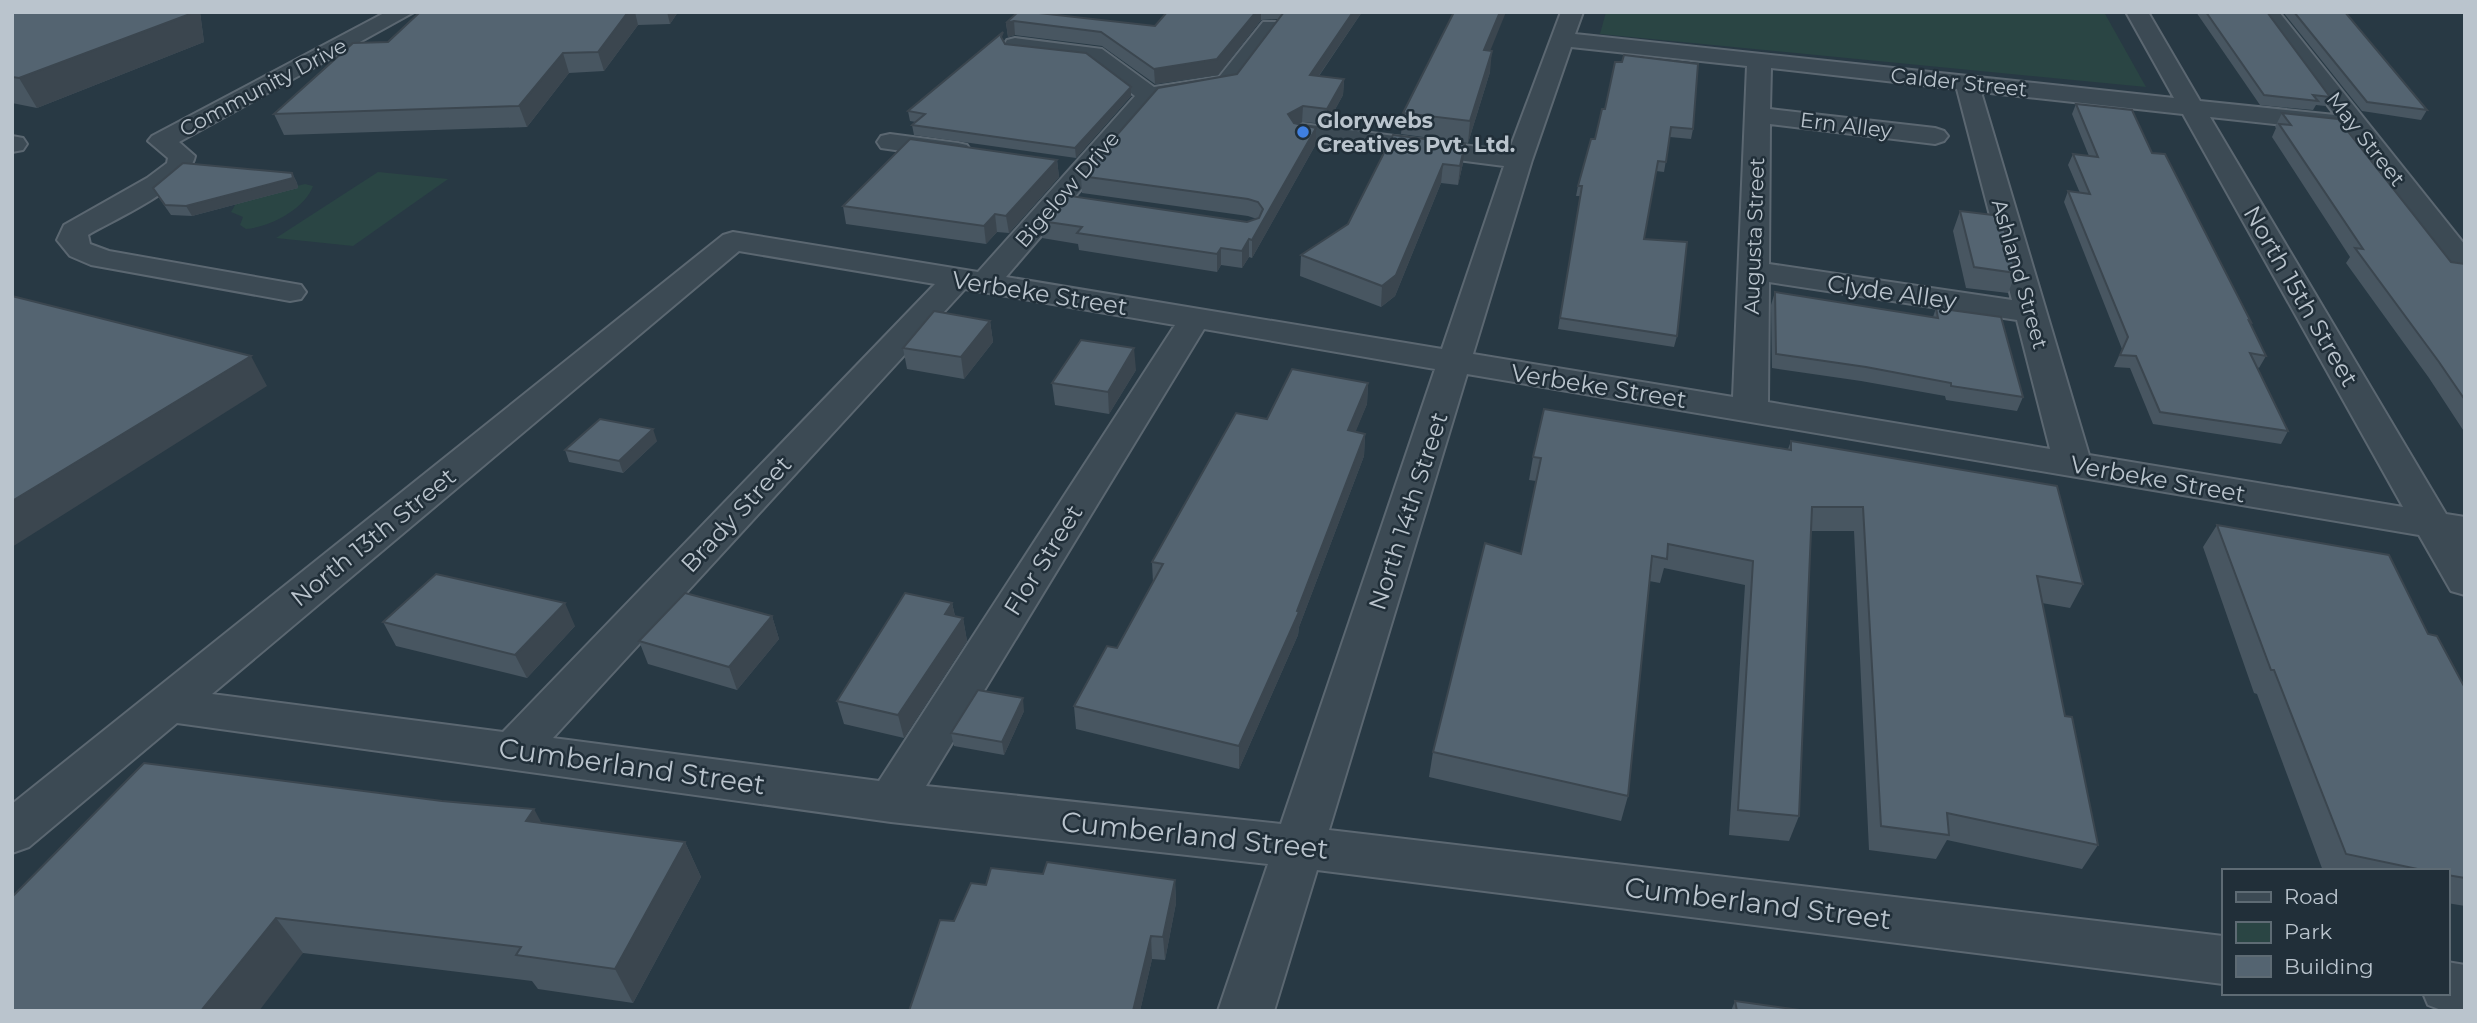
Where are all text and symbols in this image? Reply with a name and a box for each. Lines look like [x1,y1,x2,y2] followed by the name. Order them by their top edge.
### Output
[175,32,351,142] street label: Community Drive
[1890,62,2028,102] street label: Calder Street
[2322,87,2410,191] street label: May Street
[1799,107,1894,143] street label: Ern Alley
[1317,108,1515,157] place label: Glorywebs Creatives Pvt. Ltd.
[1295,124,1311,140] marker: Glorywebs Creatives Pvt. Ltd.
[1010,126,1124,252] street label: Bigelow Drive
[1739,157,1769,315] street label: Augusta Street
[1987,196,2053,352] street label: Ashland Street
[2237,200,2365,392] street label: North 15th Street
[950,265,1130,321] street label: Verbeke Street
[1825,269,1959,315] street label: Clyde Alley
[1509,358,1689,414] street label: Verbeke Street
[1362,408,1454,614] street label: North 14th Street
[675,449,798,578] street label: Brady Street
[2068,449,2248,509] street label: Verbeke Street
[285,461,462,612] street label: North 13th Street
[998,499,1089,621] street label: Flor Street
[497,730,767,802] street label: Cumberland Street
[1060,804,1330,866] street label: Cumberland Street
[2222,869,2449,995] legend
[1623,870,1893,936] street label: Cumberland Street
[2284,884,2339,909] text: Road
[2284,919,2332,944] text: Park
[2284,954,2374,979] text: Building

